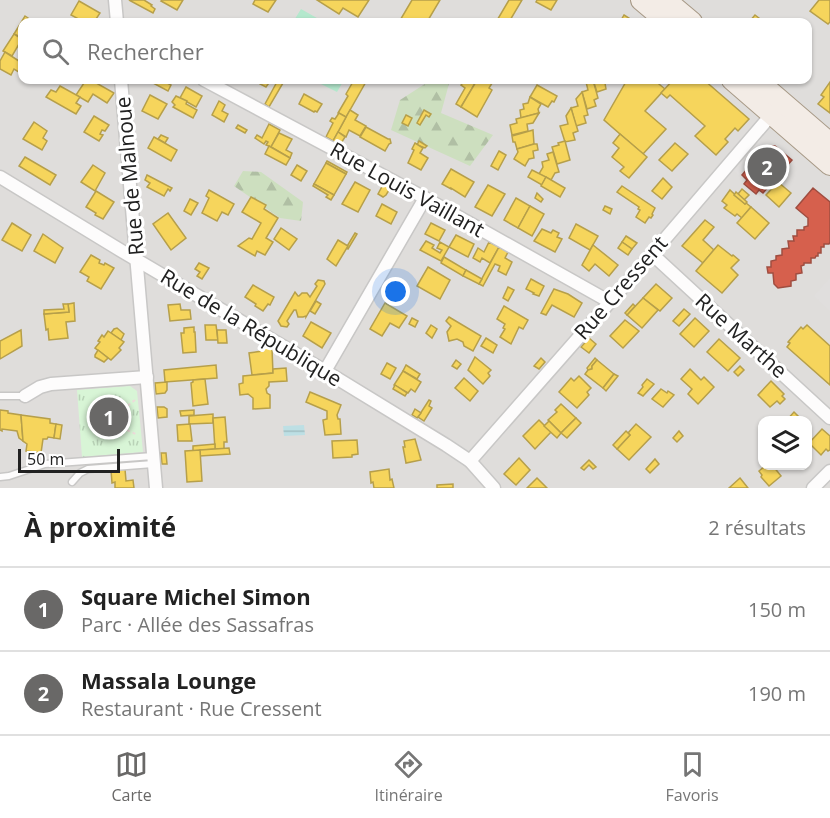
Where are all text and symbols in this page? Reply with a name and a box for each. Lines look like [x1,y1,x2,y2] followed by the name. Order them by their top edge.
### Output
[18,18,812,84] search box
[39,35,72,68] icon: search
[87,36,204,66] text: Rechercher
[108,96,150,257] street label: Rue de Malnoue
[325,135,490,243] street label: Rue Louis Vaillant
[748,144,786,190] pin: 2
[567,230,673,345] street label: Rue Cressent
[156,262,347,392] street label: Rue de la République
[381,277,410,306] your location
[690,287,794,384] street label: Rue Marthe
[90,394,128,440] pin: 1
[758,416,812,470] map controls
[758,416,812,470] button: layers
[18,446,120,474] scale bar
[27,448,64,470] text: 50 m
[24,509,176,545] text: À proximité
[708,514,806,541] text: 2 résultats
[81,581,311,611] text: Square Michel Simon
[38,596,49,623] text: 1
[748,596,806,623] text: 150 m
[81,611,314,638] text: Parc · Allée des Sassafras
[81,665,256,695] text: Massala Lounge
[38,680,49,707] text: 2
[748,680,806,707] text: 190 m
[81,695,322,722] text: Restaurant · Rue Cressent
[111,748,152,806] tab: Carte
[375,748,443,806] tab: Itinéraire
[666,748,719,806] tab: Favoris

